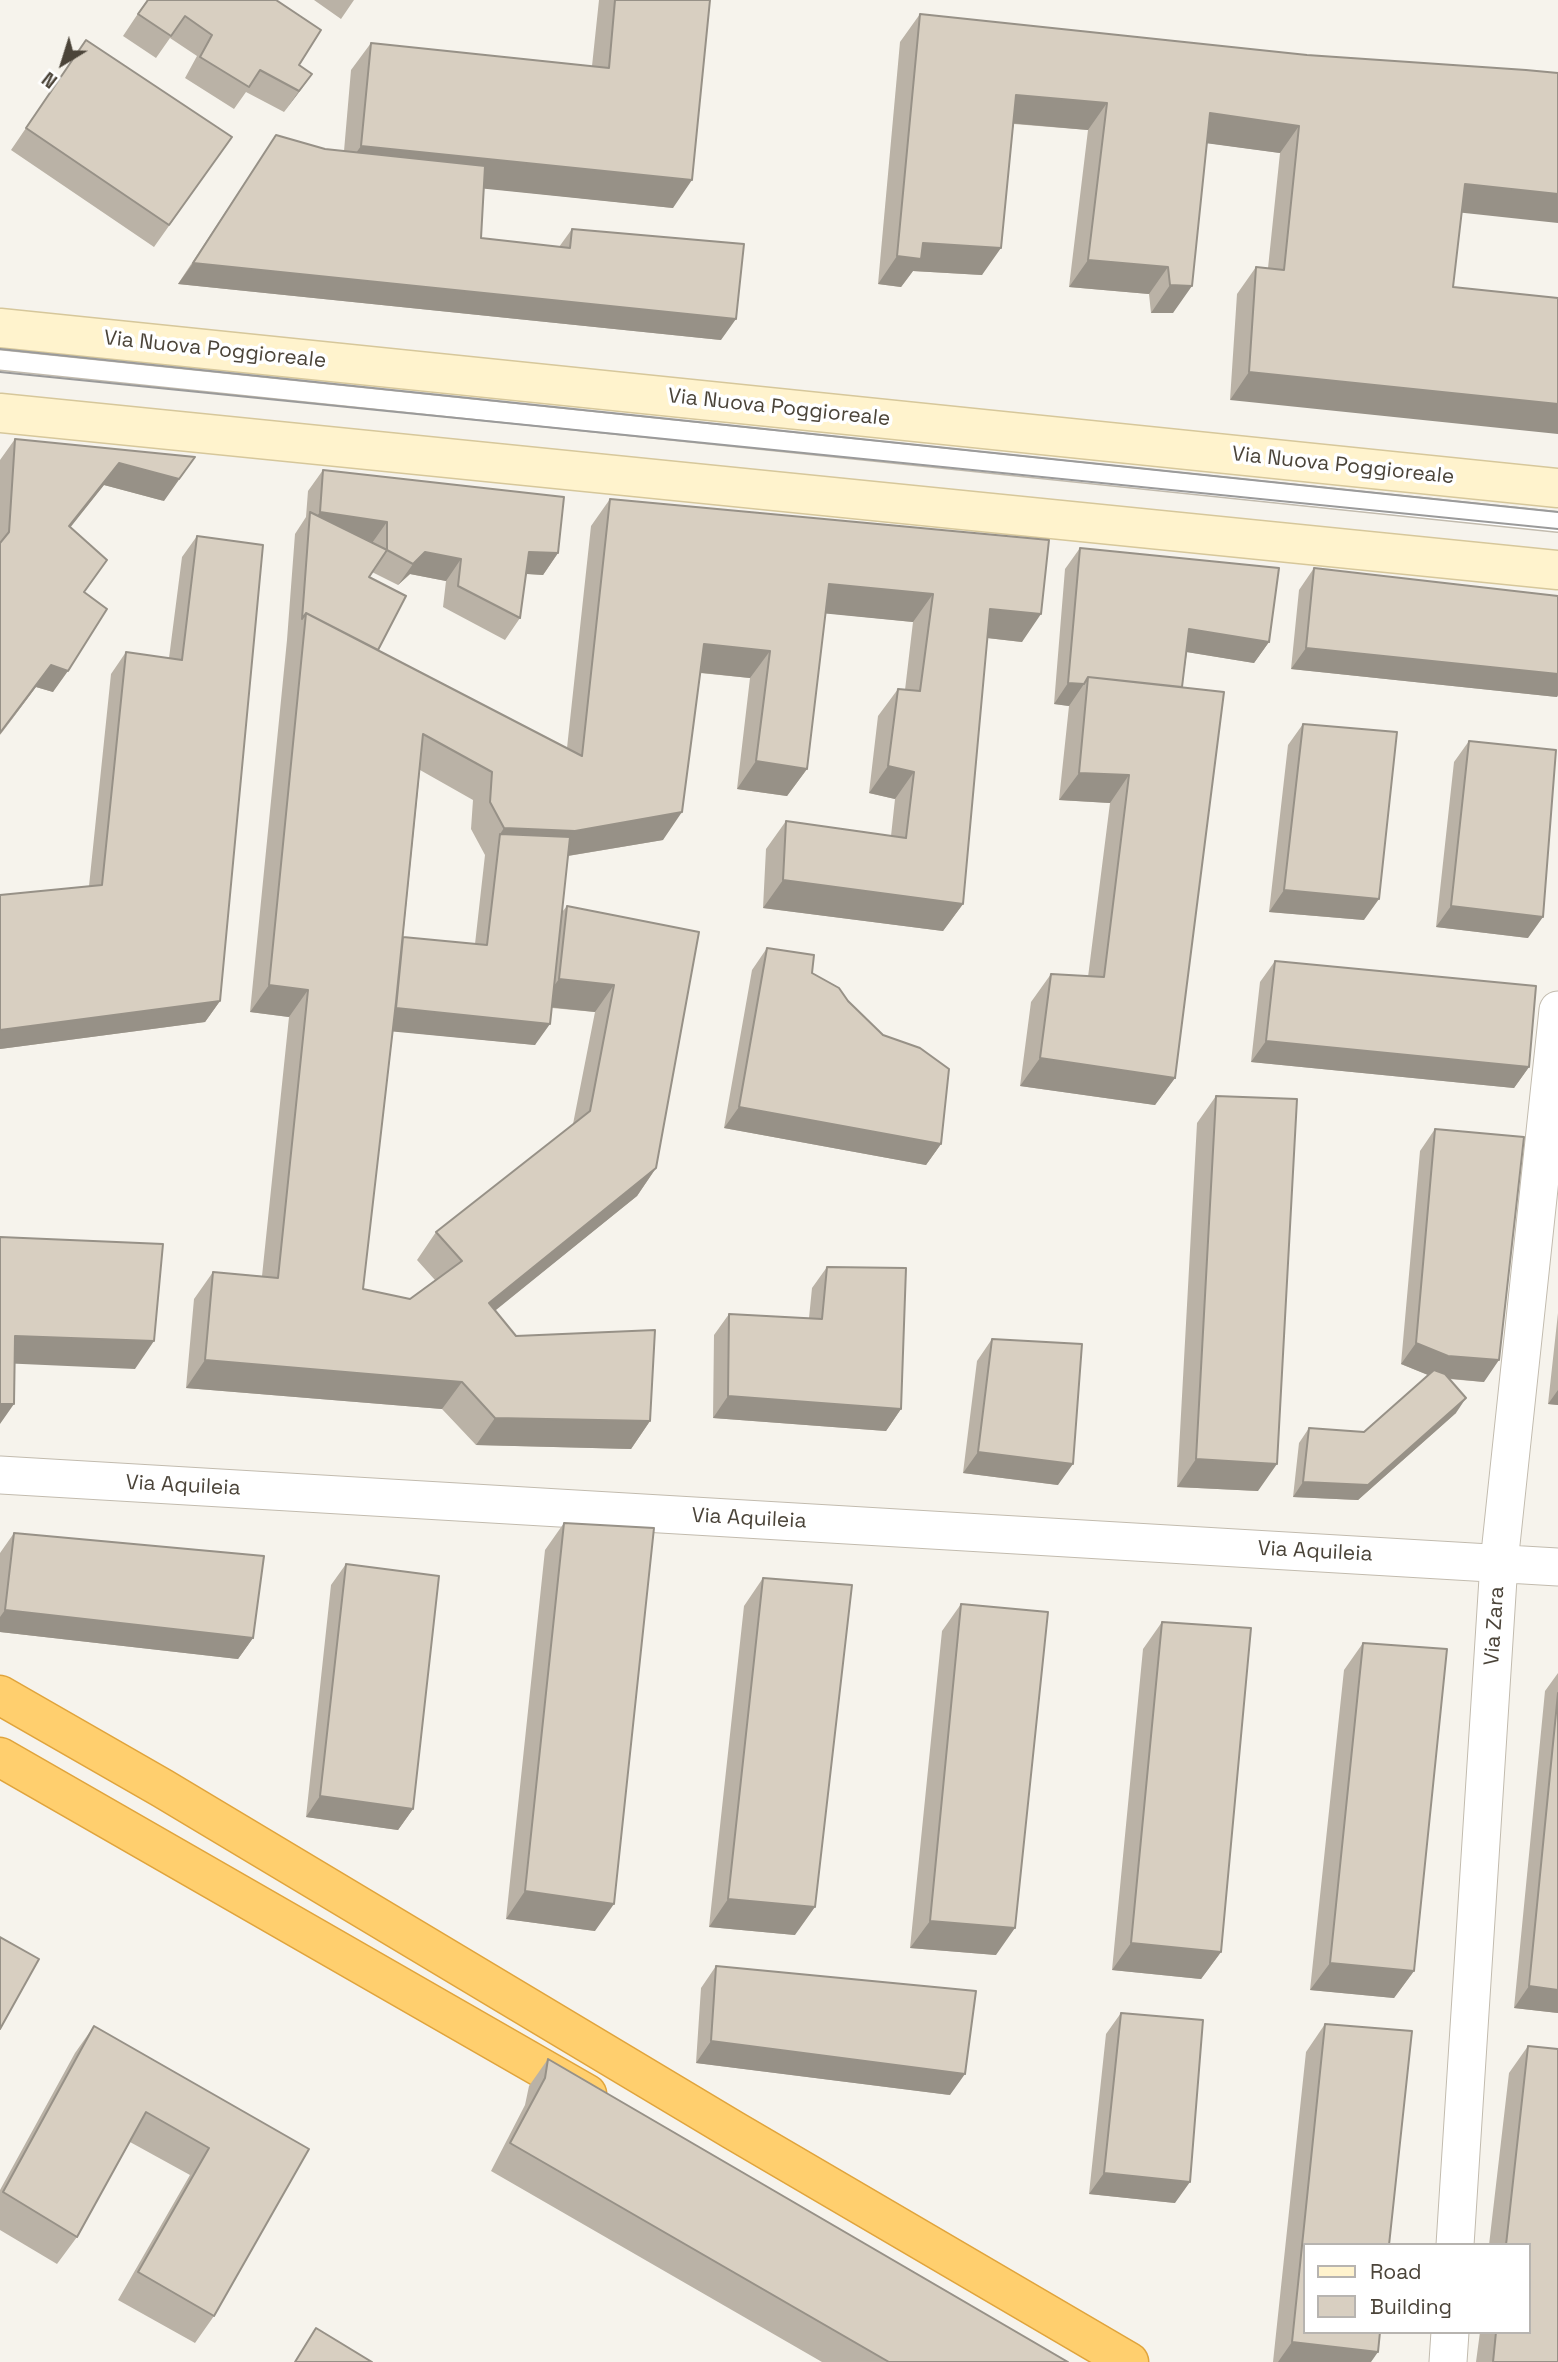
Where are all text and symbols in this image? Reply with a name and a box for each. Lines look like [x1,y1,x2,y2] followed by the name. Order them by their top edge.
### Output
[28,28,98,98] north arrow
[37,66,62,94] text: N
[103,326,327,374] street label: Via Nuova Poggioreale
[667,384,891,432] street label: Via Nuova Poggioreale
[1231,442,1455,490] street label: Via Nuova Poggioreale
[125,1470,241,1502] street label: Via Aquileia
[691,1503,807,1535] street label: Via Aquileia
[1257,1536,1373,1568] street label: Via Aquileia
[1480,1585,1510,1667] street label: Via Zara
[1302,2243,1530,2334] legend
[1370,2258,1422,2285] text: Road
[1370,2293,1452,2320] text: Building

